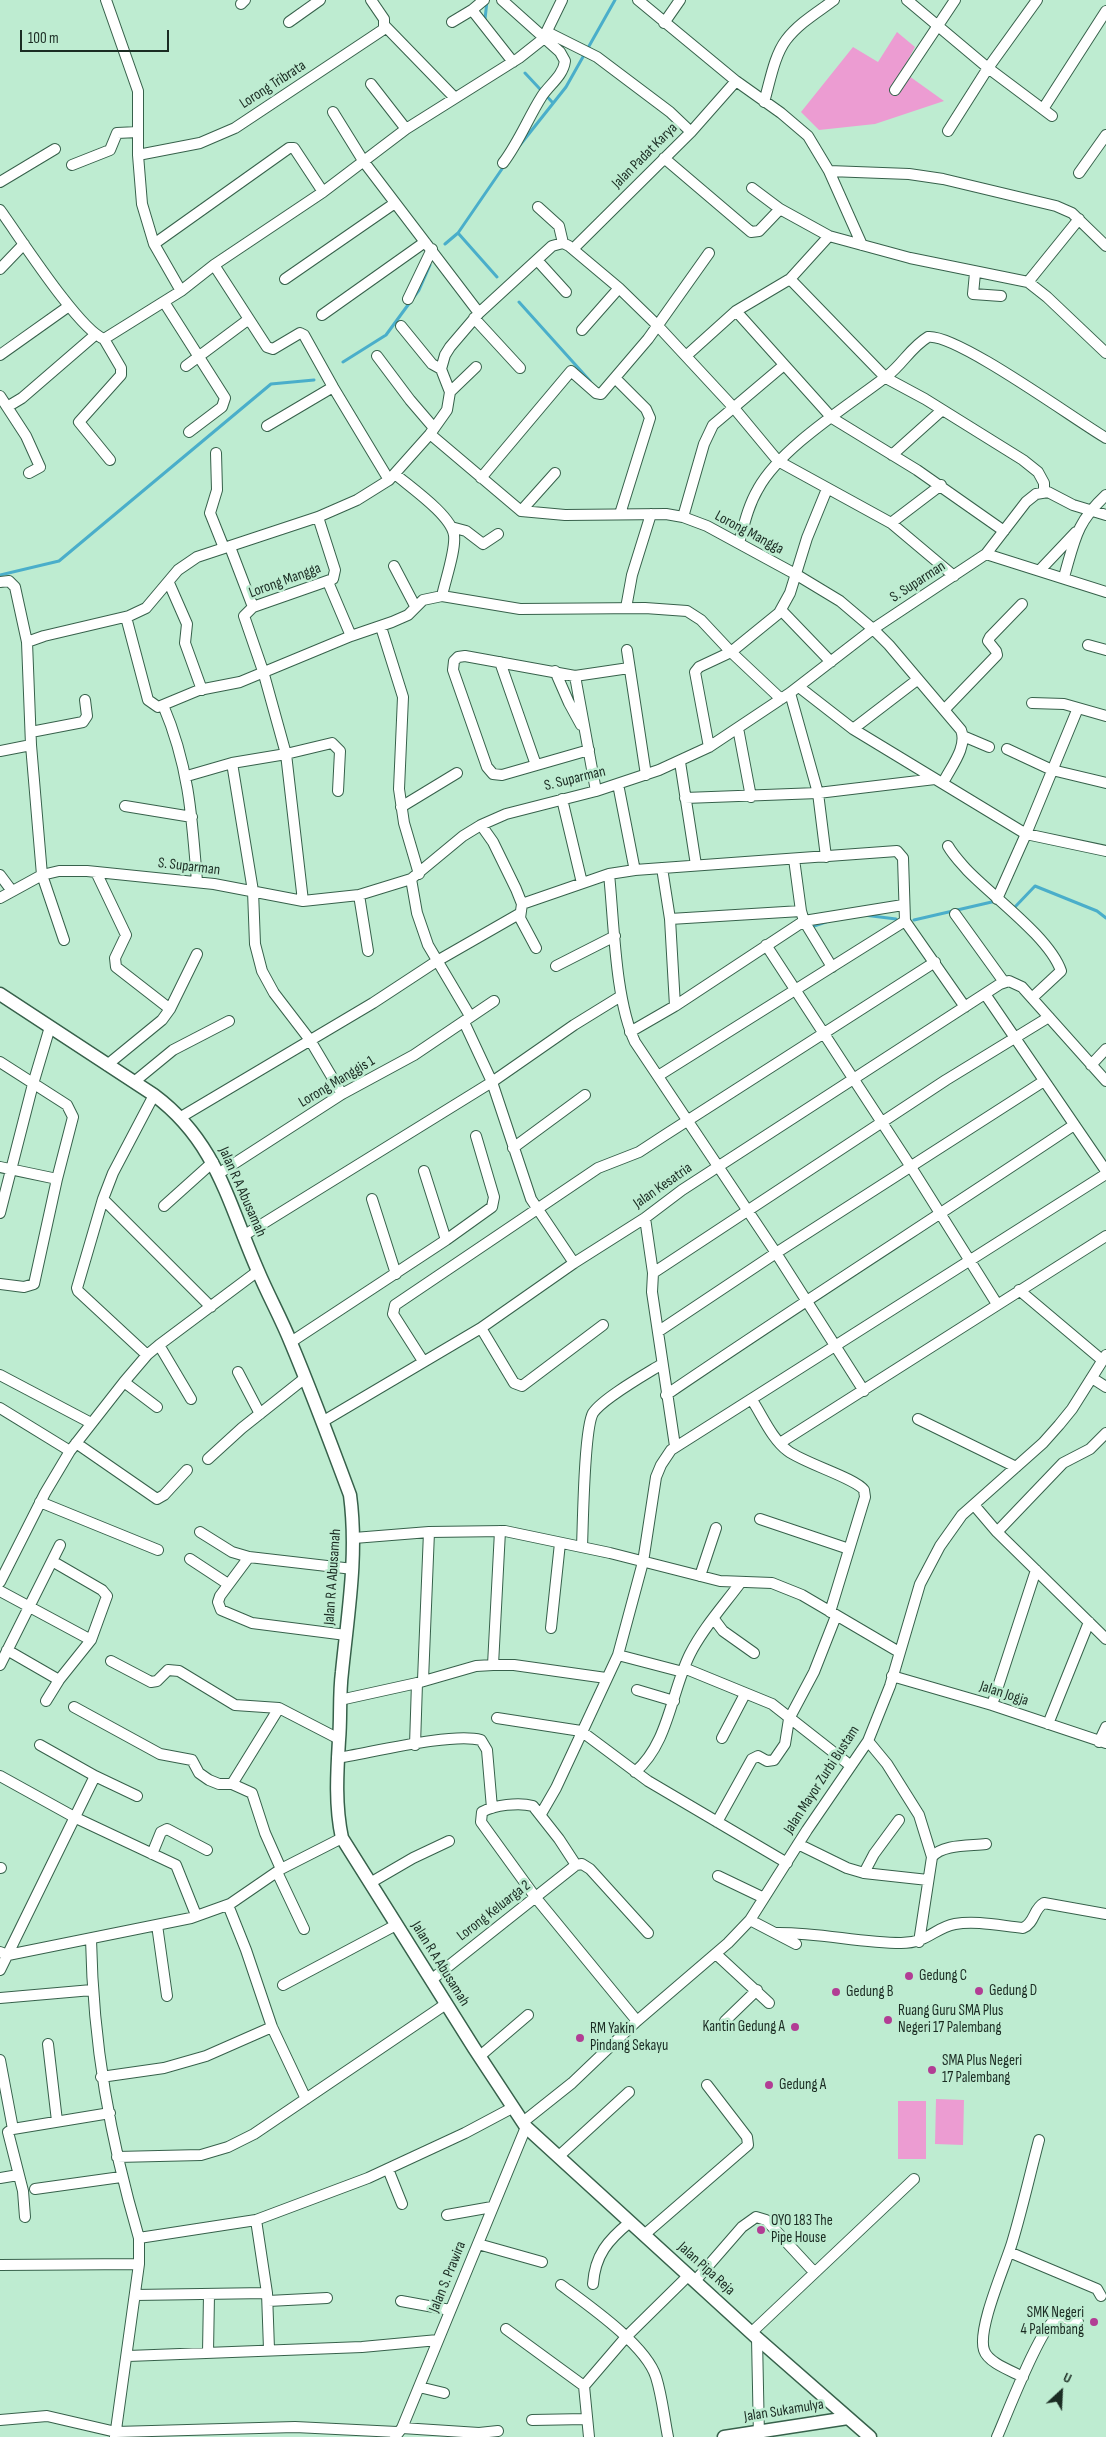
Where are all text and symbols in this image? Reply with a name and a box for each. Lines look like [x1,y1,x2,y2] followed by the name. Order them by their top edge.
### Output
[22,20,171,52] scale bar
[28,29,59,48] text: 100 m
[237,57,309,113] street label: Lorong Tribrata
[608,119,682,193] street label: Jalan Padat Karya
[712,507,786,559] street label: Lorong Mangga
[887,557,949,607] street label: S. Suparman
[247,560,323,602] street label: Lorong Mangga
[543,763,607,795] street label: S. Suparman
[157,854,221,880] street label: S. Suparman
[296,1052,378,1112] street label: Lorong Manggis 1
[214,1144,270,1240] street label: Jalan R A Abusamah
[630,1159,696,1213] street label: Jalan Kesatria
[321,1528,345,1626] street label: Jalan R A Abusamah
[977,1678,1031,1710] street label: Jalan Jogja
[780,1722,864,1838] street label: Jalan Mayor Zurbi Bustam
[454,1877,534,1945] street label: Lorong Keluarga 2
[407,1918,473,2010] street label: Jalan R A Abusamah
[919,1967,967,1985] place label: Gedung C
[903,1970,915,1982] marker: Gedung C
[989,1982,1037,2000] place label: Gedung D
[846,1983,894,2001] place label: Gedung B
[973,1985,985,1997] marker: Gedung D
[830,1986,842,1998] marker: Gedung B
[898,2002,1003,2037] place label: Ruang Guru SMA Plus Negeri 17 Palembang
[882,2014,894,2026] marker: Ruang Guru SMA Plus Negeri 17 Palembang
[703,2018,785,2036] place label: Kantin Gedung A
[590,2020,668,2055] place label: RM Yakin Pindang Sekayu
[789,2021,801,2033] marker: Kantin Gedung A
[574,2032,586,2044] marker: RM Yakin Pindang Sekayu
[942,2052,1022,2087] place label: SMA Plus Negeri 17 Palembang
[926,2064,938,2076] marker: SMA Plus Negeri 17 Palembang
[779,2076,826,2094] place label: Gedung A
[763,2079,775,2091] marker: Gedung A
[771,2212,833,2247] place label: OYO 183 The Pipe House
[755,2224,767,2236] marker: OYO 183 The Pipe House
[426,2239,470,2315] street label: Jalan S. Prawira
[674,2239,738,2299] street label: Jalan Pipa Reja
[1021,2304,1084,2339] place label: SMK Negeri 4 Palembang
[1088,2316,1100,2328] marker: SMK Negeri 4 Palembang
[1036,2367,1086,2417] north arrow
[1061,2369,1074,2387] text: U
[743,2396,825,2426] street label: Jalan Sukamulya

